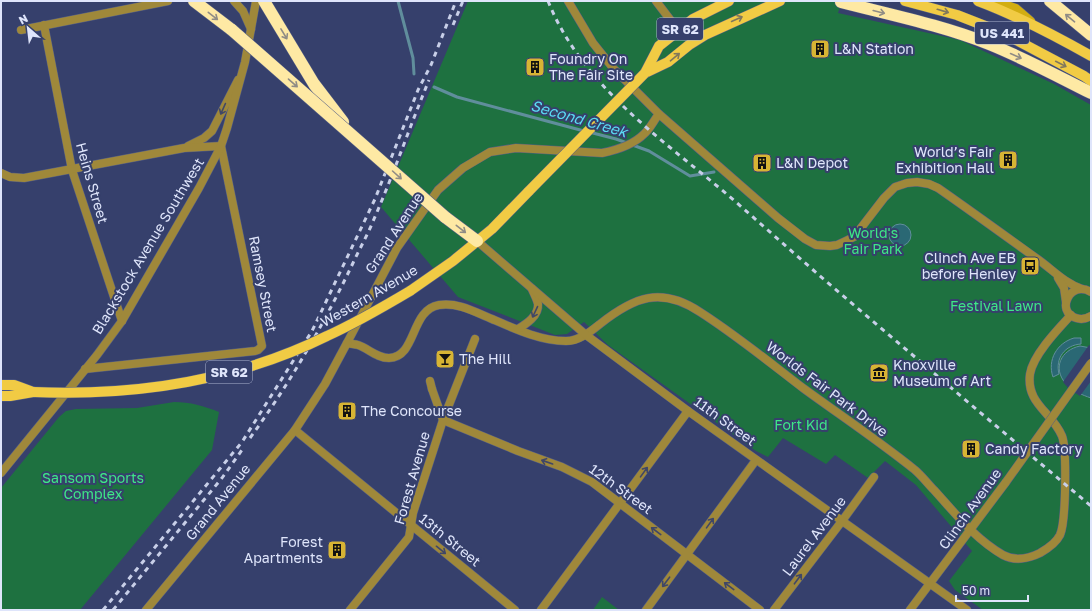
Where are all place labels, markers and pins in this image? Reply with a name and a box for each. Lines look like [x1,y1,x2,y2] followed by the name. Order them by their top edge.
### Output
[809,38,831,60] building icon: L&N Station
[834,40,914,57] place label: L&N Station
[549,50,633,83] place label: Foundry On The Fair Site
[524,56,546,78] building icon: Foundry On The Fair Site
[896,143,995,176] place label: World’s Fair Exhibition Hall
[997,149,1019,171] building icon: World’s Fair Exhibition Hall
[751,152,773,174] building icon: L&N Depot
[776,154,848,171] place label: L&N Depot
[922,249,1016,282] place label: Clinch Ave EB before Henley
[1019,255,1041,277] bus stop icon: Clinch Ave EB before Henley
[434,348,456,370] bar icon: The Hill
[459,350,511,367] place label: The Hill
[893,356,991,389] place label: Knoxville Museum of Art
[868,362,890,384] museum icon: Knoxville Museum of Art
[336,400,358,422] building icon: The Concourse
[361,402,462,419] place label: The Concourse
[960,438,982,460] building icon: Candy Factory
[985,440,1082,457] place label: Candy Factory
[244,533,323,566] place label: Forest Apartments
[326,539,348,561] building icon: Forest Apartments

